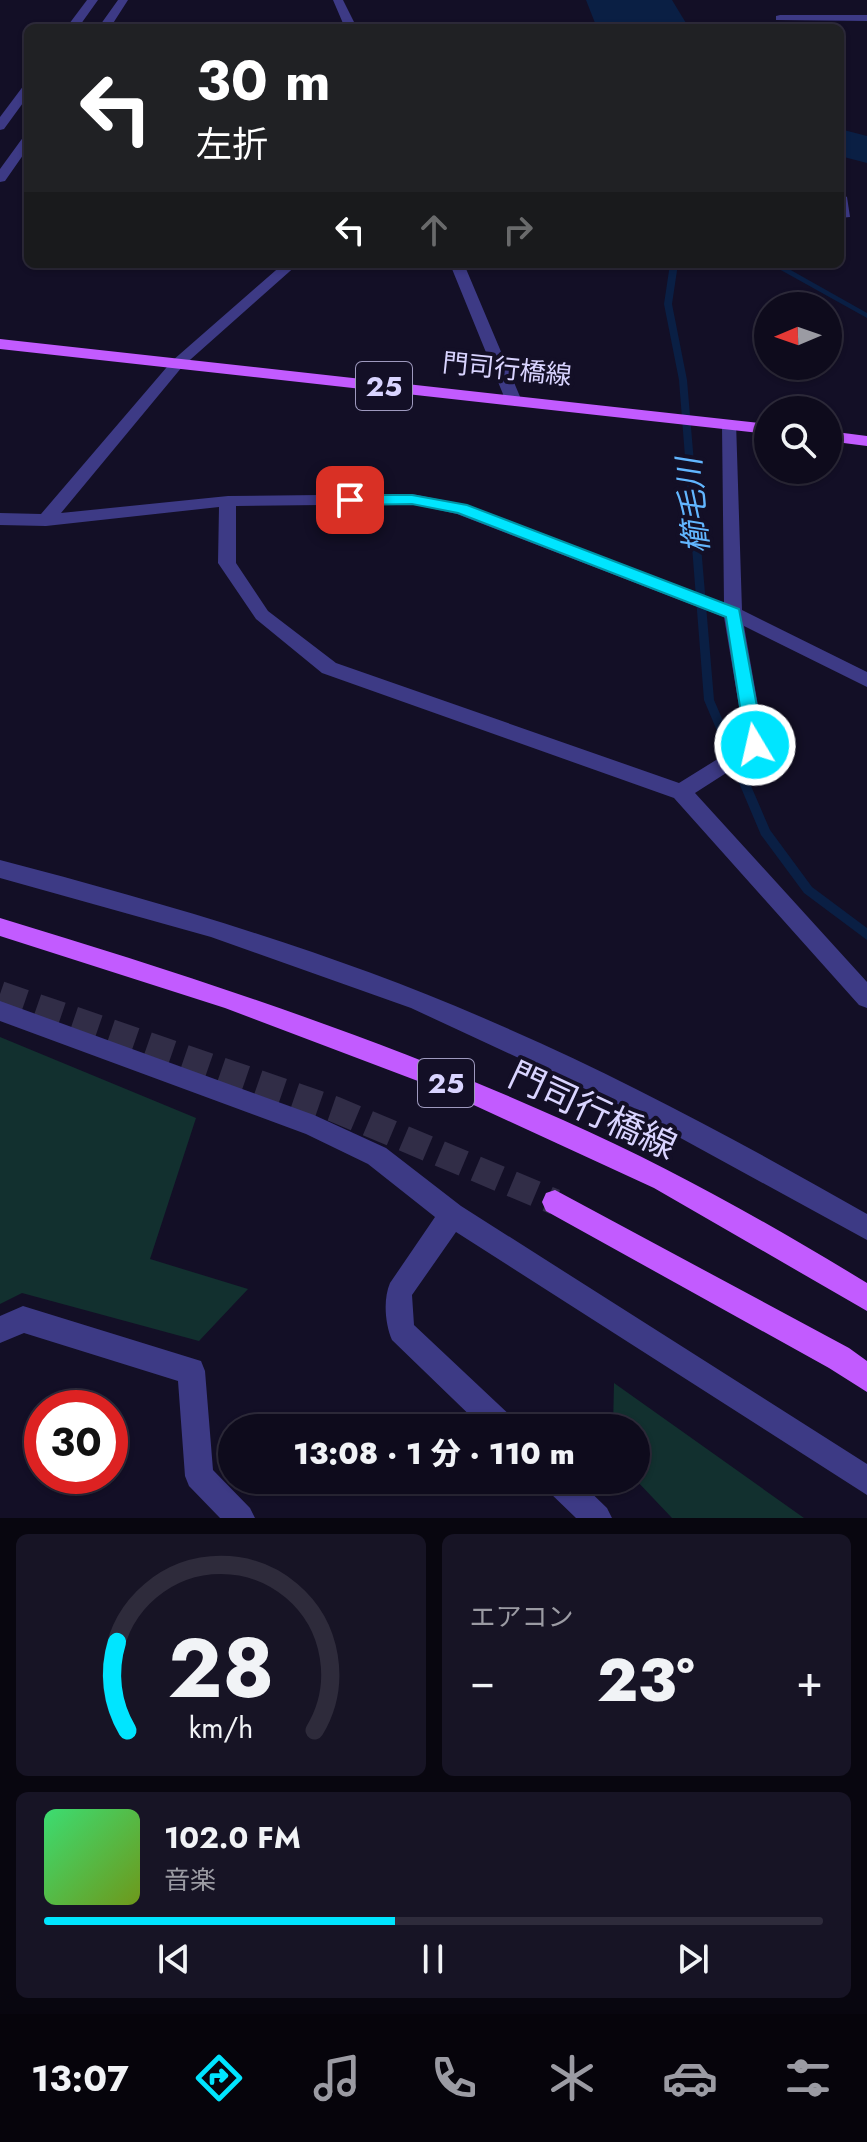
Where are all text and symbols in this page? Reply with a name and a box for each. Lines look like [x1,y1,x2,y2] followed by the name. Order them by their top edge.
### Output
[196,40,331,121] text: 30 m
[64,56,168,160] icon: left
[196,118,268,170] text: 左折
[328,208,372,252] icon: left
[412,208,456,252] icon: ahead
[496,208,540,252] icon: right
[754,292,842,380] north arrow
[754,292,842,484] map controls
[440,343,574,395] street label: 門司行橋線
[356,362,412,410] road number: 25
[754,396,842,484] button: search
[666,453,720,556] water label: 櫛毛川
[316,466,384,534] pin
[328,478,372,522] icon: arrive
[713,703,797,787] position arrow
[500,1048,686,1172] street label: 門司行橋線
[418,1059,474,1107] road number: 25
[24,1390,128,1494] speed limit sign: 30
[293,1432,575,1475] text: 13:08 · 1 分 · 110 m
[470,1598,574,1636] text: エアコン
[167,1608,274,1728] text: 28
[597,1637,695,1724] text: 23°
[470,1649,495,1713] text: −
[796,1649,823,1713] text: +
[188,1707,253,1749] text: km/h
[164,1816,301,1859] text: 102.0 FM
[164,1861,216,1899] text: 音楽
[152,1937,196,1981] icon: previous
[411,1937,455,1981] icon: pause
[671,1937,715,1981] icon: next
[191,2050,247,2106] icon: directions
[309,2050,365,2106] icon: music
[426,2050,482,2106] icon: phone
[544,2050,600,2106] icon: climate
[662,2050,718,2106] icon: car
[780,2050,836,2106] icon: filters
[31,2052,129,2104] text: 13:07

